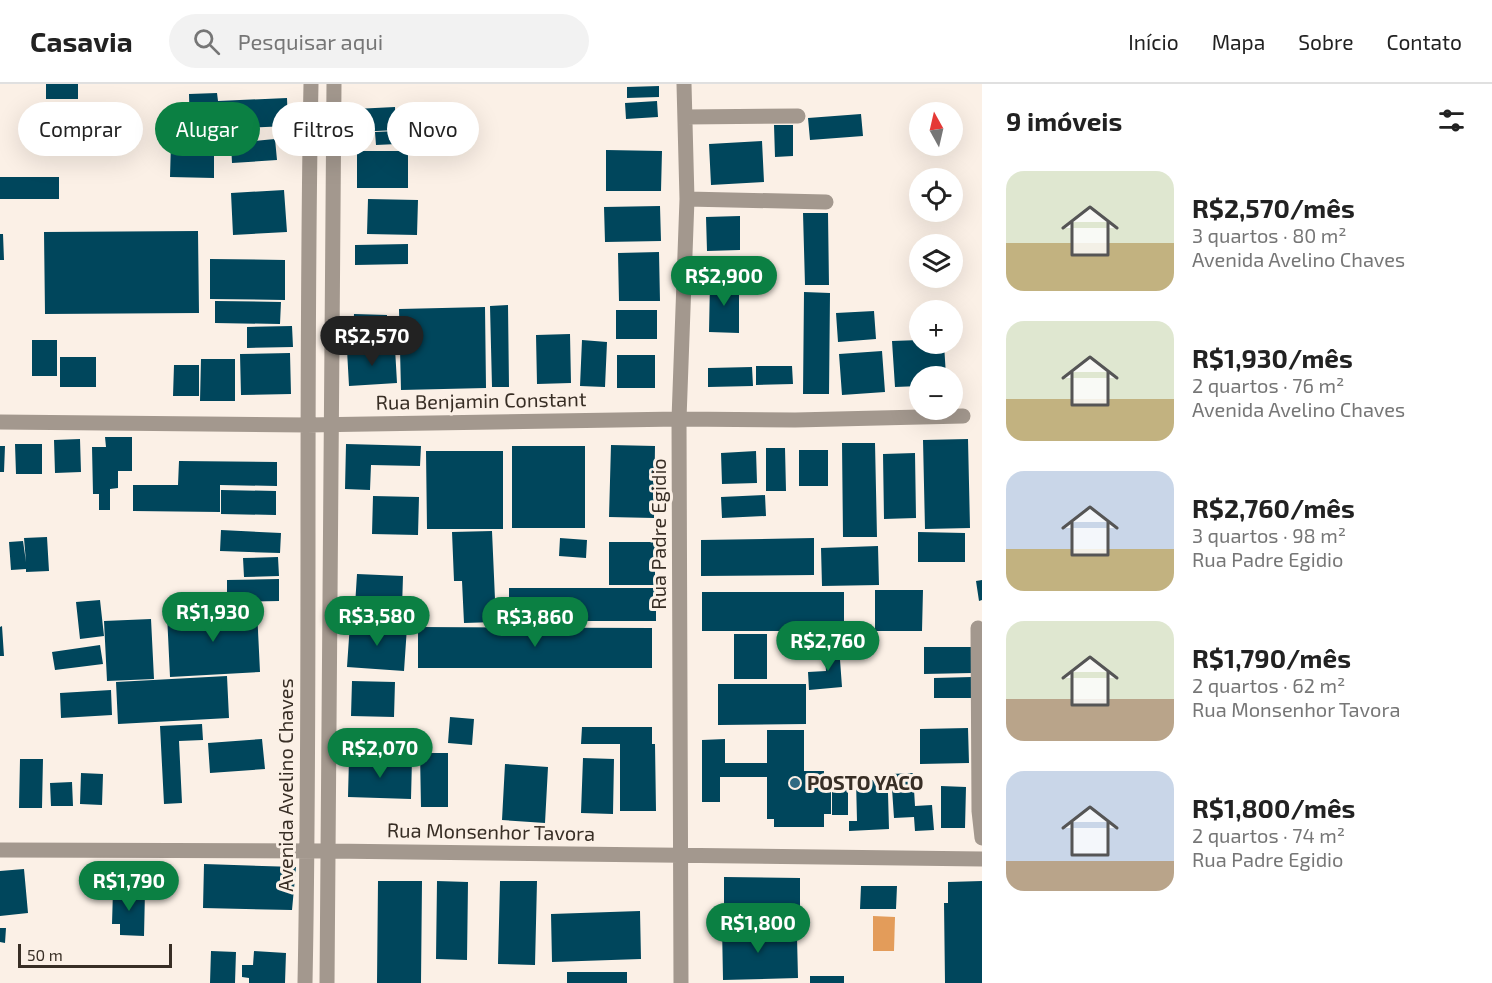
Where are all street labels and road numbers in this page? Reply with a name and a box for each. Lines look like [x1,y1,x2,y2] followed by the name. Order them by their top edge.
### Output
[375,386,587,414] street label: Rua Benjamin Constant
[646,458,670,610] street label: Rua Padre Egidio
[273,678,297,892] street label: Avenida Avelino Chaves
[387,817,595,845] street label: Rua Monsenhor Tavora

